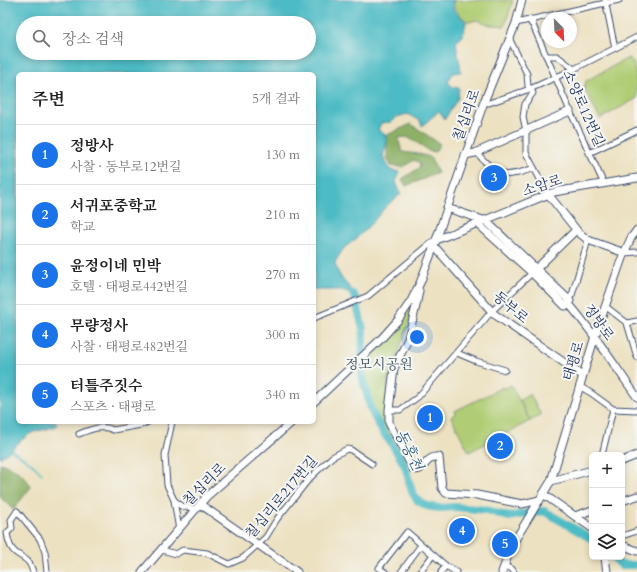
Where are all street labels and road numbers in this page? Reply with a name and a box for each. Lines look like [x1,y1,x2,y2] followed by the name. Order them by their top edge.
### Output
[558,67,609,150] street label: 소양로12번길
[448,86,485,144] street label: 칠십리로
[520,170,565,201] street label: 소암로
[489,287,533,328] street label: 동부로
[579,300,618,345] street label: 정방로
[558,339,589,383] street label: 태평로
[241,452,322,543] street label: 칠십리로217번길
[179,458,231,510] street label: 칠십리로

